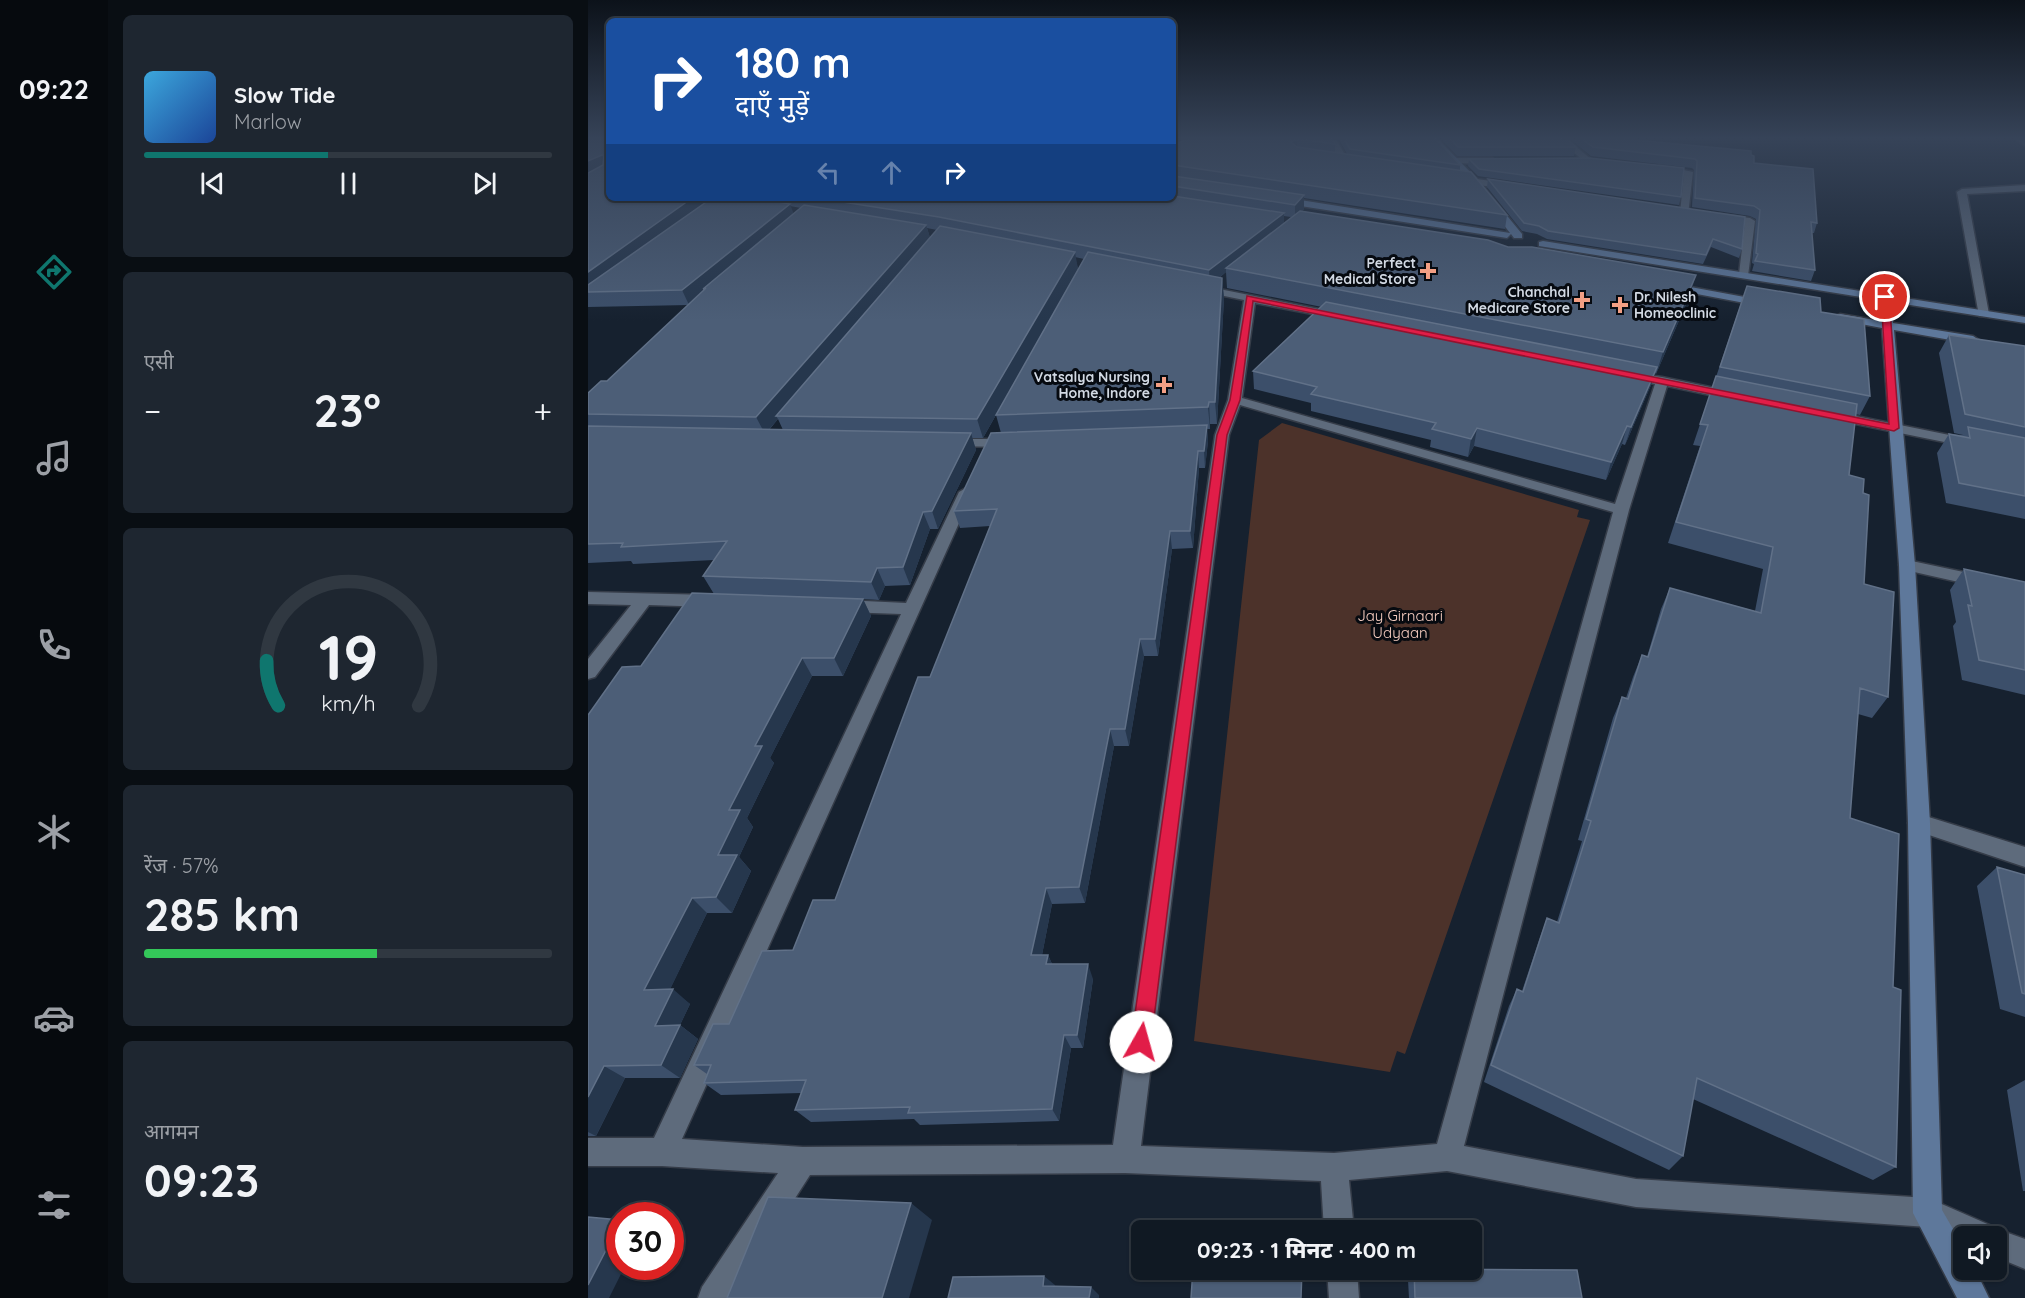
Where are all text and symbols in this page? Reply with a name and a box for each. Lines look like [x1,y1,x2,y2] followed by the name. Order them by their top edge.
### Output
[735,36,851,89] text: 180 m
[636,42,714,120] icon: right
[19,72,89,106] text: 09:22
[234,81,335,109] text: Slow Tide
[735,88,809,122] text: दाएँ मुड़ें
[234,109,302,134] text: Marlow
[812,156,845,189] icon: left
[875,156,908,189] icon: ahead
[938,156,971,189] icon: right
[196,167,229,200] icon: previous
[332,167,365,200] icon: pause
[468,167,501,200] icon: next
[33,251,75,293] icon: directions
[1324,254,1416,288] place label: Perfect Medical Store
[1421,264,1435,278] marker: Perfect Medical Store
[1859,271,1910,322] pin
[1868,280,1901,313] icon: arrive
[1467,283,1570,317] place label: Chanchal Medicare Store
[1634,288,1716,322] place label: Dr. Nilesh Homeoclinic
[1575,293,1589,307] marker: Chanchal Medicare Store
[1611,296,1629,314] marker: Dr. Nilesh Homeoclinic
[144,349,174,374] text: एसी
[1034,368,1150,402] place label: Vatsalya Nursing Home, Indore
[1155,376,1173,394] marker: Vatsalya Nursing Home, Indore
[314,382,381,438] text: 23°
[144,390,161,431] text: −
[533,390,552,431] text: +
[33,437,75,479] icon: music
[1357,606,1443,642] park label: Jay Girnaari Udyaan
[318,618,378,696] text: 19
[33,624,75,666] icon: phone
[321,690,375,716] text: km/h
[33,811,75,853] icon: climate
[144,853,219,878] text: रेंज · 57%
[144,886,300,942] text: 285 km
[33,997,75,1039] icon: car
[1109,1010,1173,1074] position arrow
[144,1119,199,1144] text: आगमन
[144,1152,259,1208] text: 09:23
[33,1184,75,1226] icon: filters
[606,1202,684,1280] speed limit sign: 30
[1953,1226,2007,1280] map controls
[1953,1226,2007,1280] button: sound
[1197,1236,1416,1264] text: 09:23 · 1 मिनट · 400 m

